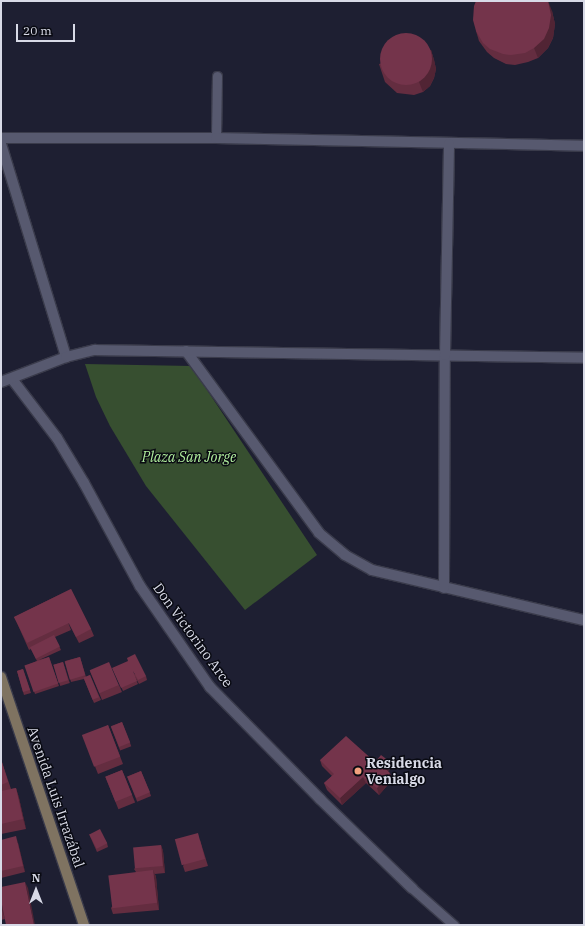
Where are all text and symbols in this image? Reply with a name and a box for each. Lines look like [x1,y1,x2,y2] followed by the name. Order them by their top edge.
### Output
[18,16,77,42] scale bar
[23,23,52,38] text: 20 m
[142,449,236,465] park label: Plaza San Jorge
[150,580,236,690] street label: Don Victorino Arce
[24,724,88,870] street label: Avenida Luis Irrazábal
[366,755,442,788] place label: Residencia Venialgo
[353,766,363,776] marker: Residencia Venialgo
[16,870,56,910] north arrow
[32,871,40,885] text: N

